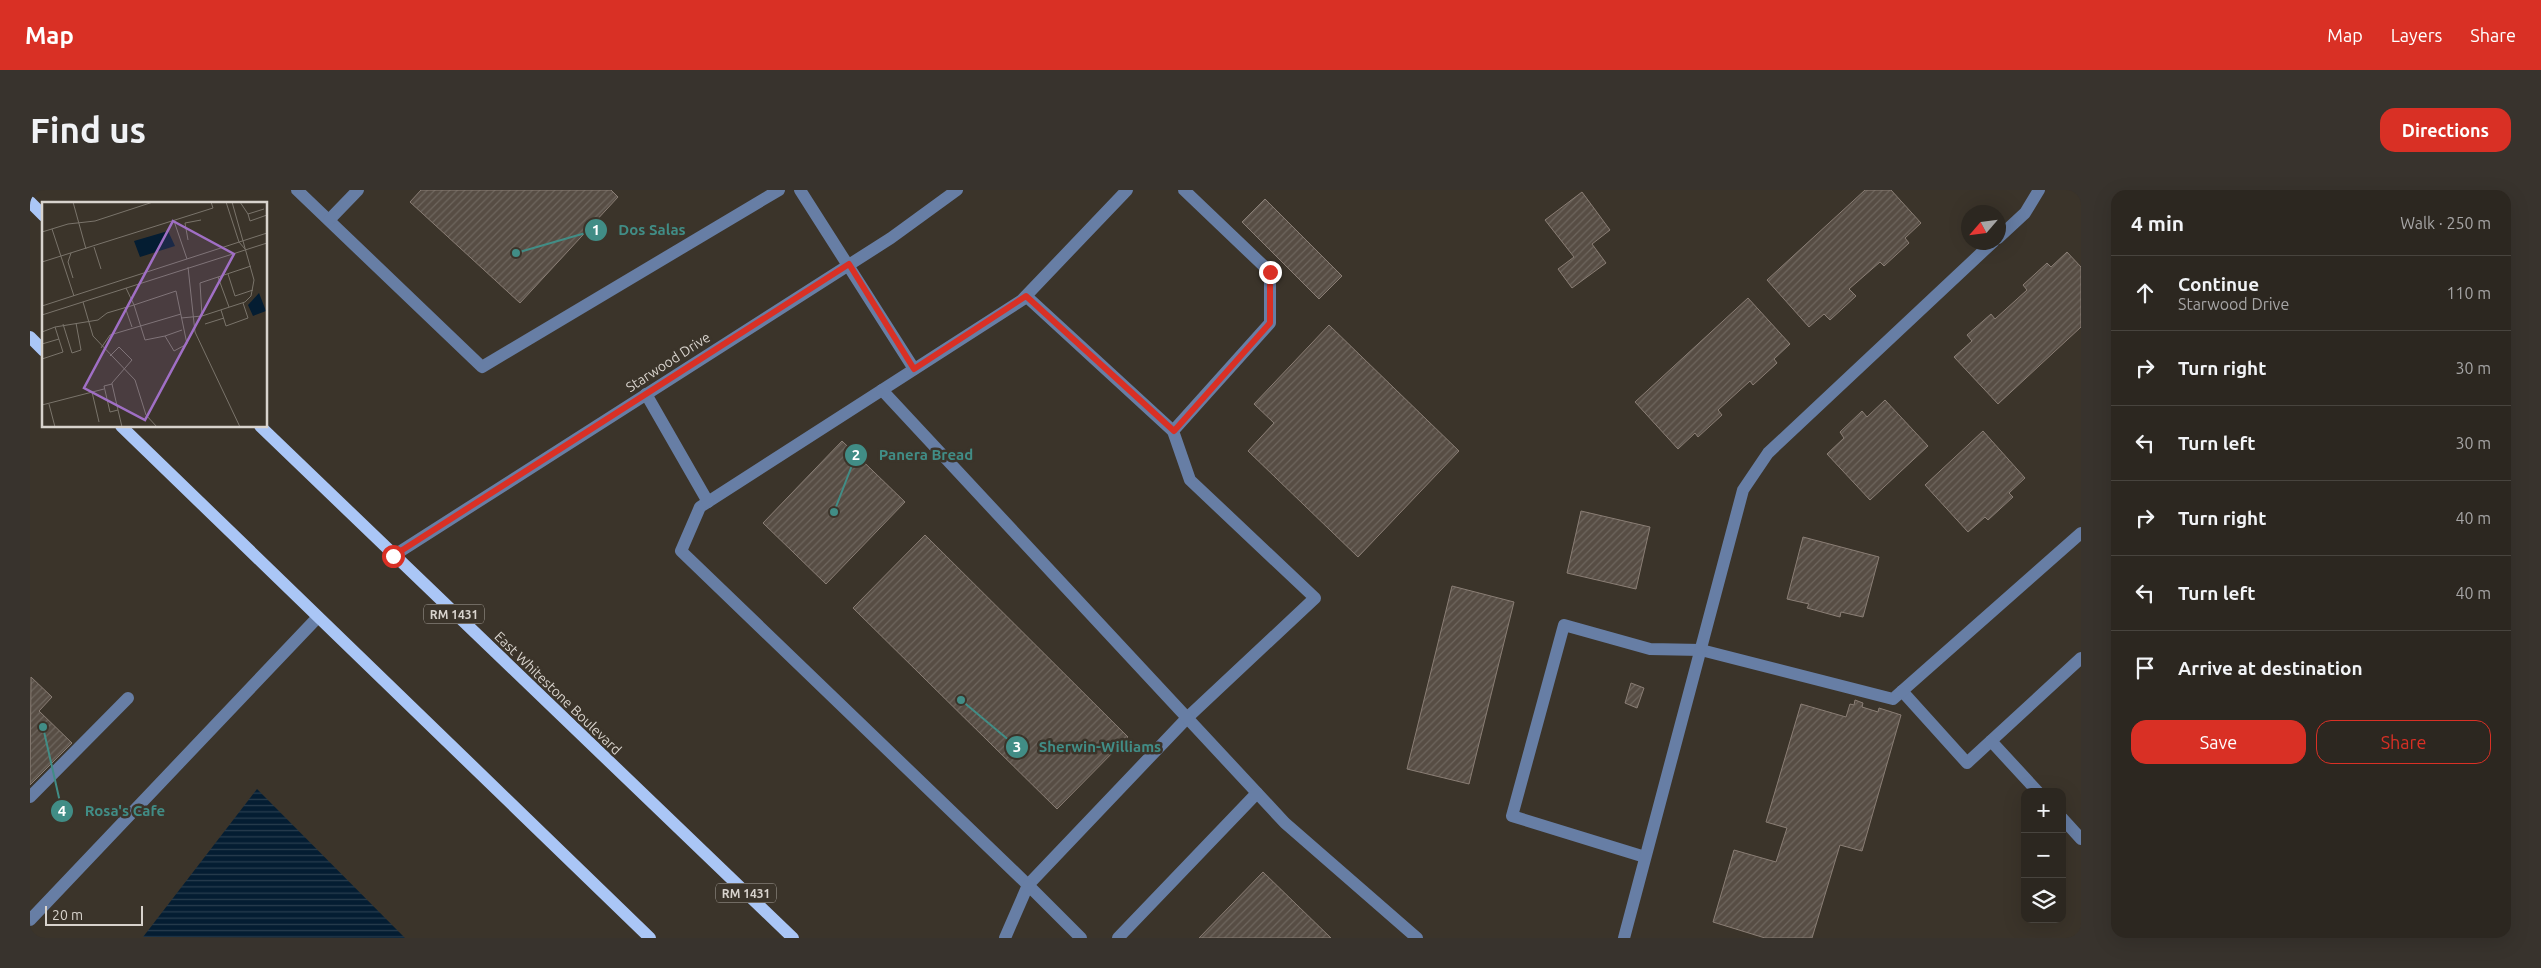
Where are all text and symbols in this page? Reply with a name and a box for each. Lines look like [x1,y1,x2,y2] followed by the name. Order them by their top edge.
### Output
[25,22,74,49] text: Map
[2327,25,2363,45] text: Map
[2391,25,2442,45] text: Layers
[2470,25,2516,45] text: Share
[2380,108,2511,152] button: Directions
[30,110,146,150] text: Find us
[42,202,268,428] inset map
[1961,205,2006,250] north arrow
[2131,211,2184,235] text: 4 min
[2400,214,2491,232] text: Walk · 250 m
[583,215,696,245] callout: Dos Salas
[592,221,600,238] text: 1
[618,221,686,238] text: Dos Salas
[1259,261,1282,284] route end
[2178,273,2259,295] text: Continue
[2131,279,2159,307] icon: ahead
[2446,284,2491,302] text: 110 m
[2178,295,2289,313] text: Starwood Drive
[623,329,713,395] street label: Starwood Drive
[2131,354,2159,382] icon: right
[2178,357,2266,379] text: Turn right
[2455,359,2491,377] text: 30 m
[2131,429,2159,457] icon: left
[2178,432,2256,454] text: Turn left
[2455,434,2491,452] text: 30 m
[844,440,983,470] callout: Panera Bread
[852,446,860,463] text: 2
[879,446,973,463] text: Panera Bread
[2131,504,2159,532] icon: right
[2178,507,2266,529] text: Turn right
[2455,509,2491,527] text: 40 m
[382,545,405,568] route start
[2131,579,2159,607] icon: left
[2178,582,2256,604] text: Turn left
[2455,584,2491,602] text: 40 m
[424,604,484,624] road number: RM 1431
[491,628,625,758] street label: East Whitestone Boulevard
[2131,654,2159,682] icon: arrive
[2178,657,2363,679] text: Arrive at destination
[2131,720,2306,764] button: Save
[2316,720,2491,764] button: Share
[1004,732,1172,762] callout: Sherwin-Williams
[1013,738,1021,755] text: 3
[1039,738,1161,755] text: Sherwin-Williams
[2021,788,2066,923] map controls
[2021,788,2066,833] button: +
[50,796,175,826] callout: Rosa's Cafe
[58,802,66,819] text: 4
[85,802,165,819] text: Rosa's Cafe
[2021,833,2066,878] button: −
[2021,878,2066,923] button: layers
[716,884,776,902] road number: RM 1431
[45,903,142,926] scale bar
[52,907,83,923] text: 20 m

